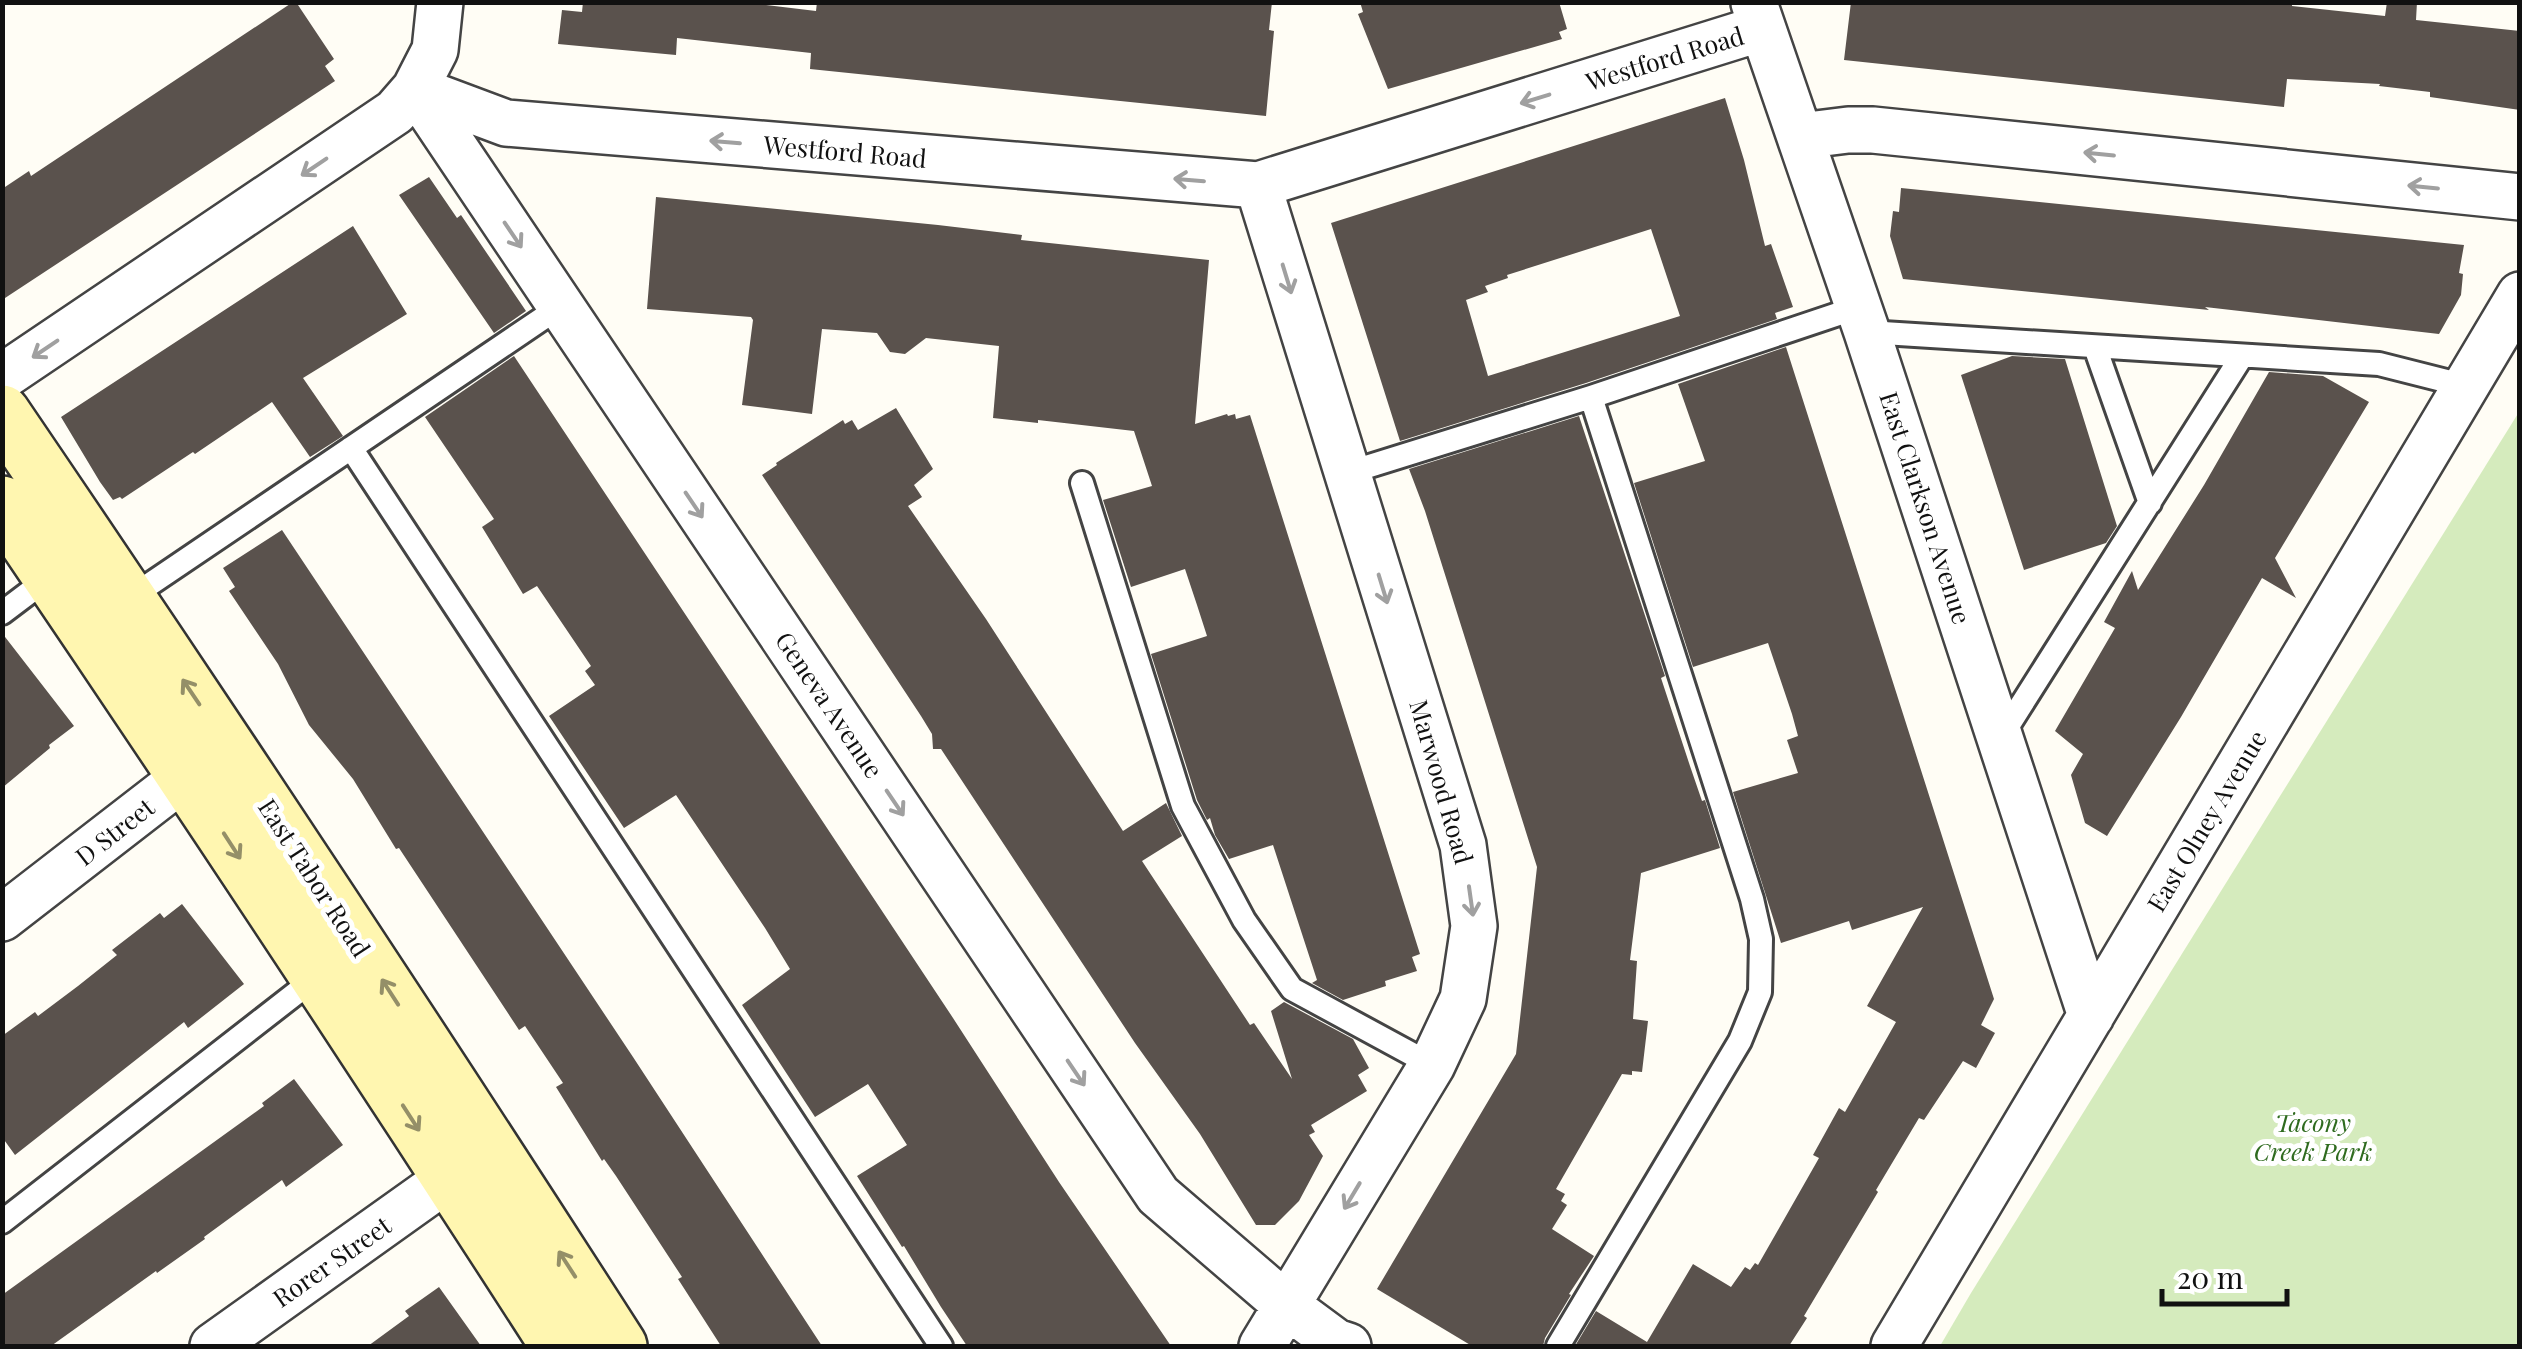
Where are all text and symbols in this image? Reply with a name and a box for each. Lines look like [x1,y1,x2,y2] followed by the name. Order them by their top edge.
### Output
[1581,18,1748,98] street label: Westford Road
[1520,91,1552,109] one-way arrow
[761,127,928,174] street label: Westford Road
[710,132,742,151] one-way arrow
[2084,144,2116,163] one-way arrow
[300,156,328,177] one-way arrow
[1173,170,1205,189] one-way arrow
[2407,177,2439,196] one-way arrow
[502,220,523,248] one-way arrow
[1279,262,1297,294] one-way arrow
[31,338,59,359] one-way arrow
[1873,387,1980,628] street label: East Clarkson Avenue
[684,490,705,518] one-way arrow
[1375,573,1393,604] one-way arrow
[769,625,891,784] street label: Geneva Avenue
[181,678,202,706] one-way arrow
[1403,696,1482,867] street label: Marwood Road
[2139,723,2273,917] street label: East Olney Avenue
[68,789,161,872] street label: D Street
[884,789,905,817] one-way arrow
[252,792,379,962] street label: East Tabor Road
[222,832,243,860] one-way arrow
[1462,885,1480,917] one-way arrow
[379,978,400,1007] one-way arrow
[1066,1059,1087,1087] one-way arrow
[401,1103,422,1131] one-way arrow
[2254,1105,2372,1167] park label: Tacony Creek Park
[1342,1181,1363,1210] one-way arrow
[266,1207,398,1314] street label: Rorer Street
[2162,1244,2287,1306] scale bar
[556,1251,577,1279] one-way arrow
[2177,1257,2244,1297] text: 20 m

